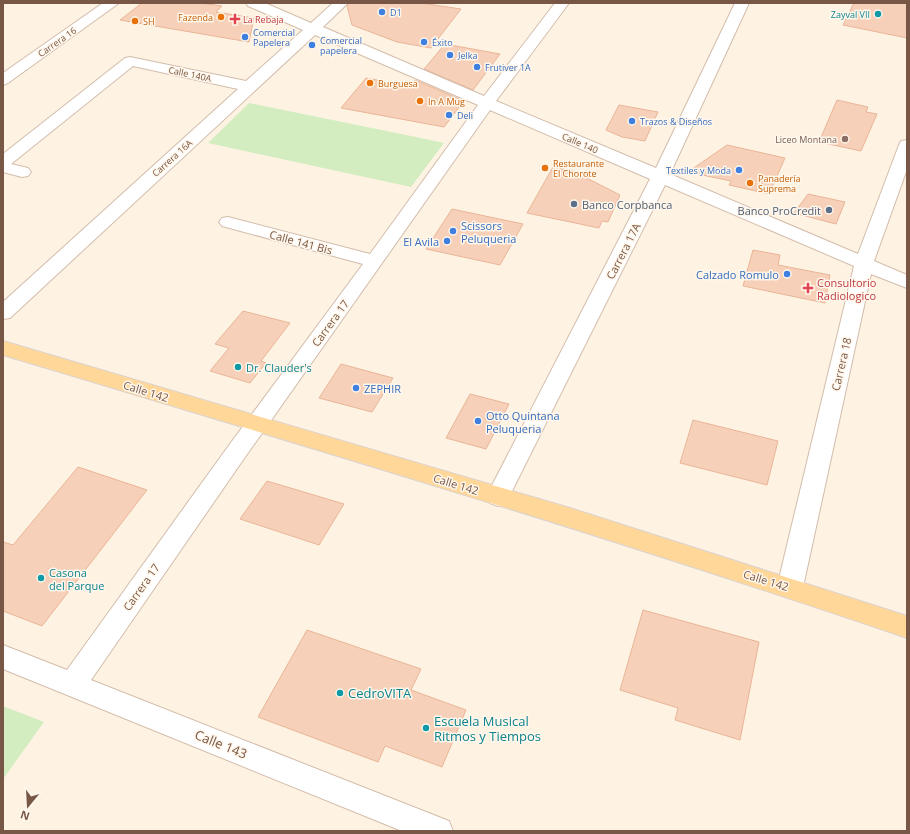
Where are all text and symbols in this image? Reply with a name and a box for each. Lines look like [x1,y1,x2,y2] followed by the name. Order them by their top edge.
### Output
[390,6,402,19] place label: D1
[377,7,387,17] marker: D1
[831,8,870,21] place label: Zayval VII
[873,9,883,19] marker: Zayval VII
[178,11,213,24] place label: Fazenda
[216,12,226,22] marker: Fazenda
[243,13,283,26] place label: La Rebaja
[230,14,240,24] marker: La Rebaja
[143,15,155,28] place label: SH
[130,16,140,26] marker: SH
[35,24,79,60] street label: Carrera 16
[253,26,295,49] place label: Comercial Papelera
[240,32,250,42] marker: Comercial Papelera
[320,34,362,57] place label: Comercial papelera
[432,36,453,49] place label: Éxito
[419,37,429,47] marker: Éxito
[307,40,317,50] marker: Comercial papelera
[457,49,477,62] place label: Jelka
[445,50,455,60] marker: Jelka
[485,61,531,74] place label: Frutiver 1A
[472,62,482,72] marker: Frutiver 1A
[167,63,213,85] street label: Calle 140A
[378,77,418,90] place label: Burguesa
[365,78,375,88] marker: Burguesa
[428,95,465,108] place label: In A Mug
[415,96,425,106] marker: In A Mug
[457,109,473,122] place label: Deli
[444,110,454,120] marker: Deli
[640,115,712,128] place label: Trazos & Diseños
[627,116,637,126] marker: Trazos & Diseños
[560,130,600,156] street label: Calle 140
[775,133,837,146] place label: Liceo Montana
[840,134,850,144] marker: Liceo Montana
[149,136,195,180] street label: Carrera 16A
[553,157,604,180] place label: Restaurante El Chorote
[540,163,550,173] marker: Restaurante El Chorote
[666,164,731,177] place label: Textiles y Moda
[734,165,744,175] marker: Textiles y Moda
[758,172,800,195] place label: Panadería Suprema
[745,178,755,188] marker: Panadería Suprema
[582,197,672,212] place label: Banco Corpbanca
[569,199,579,209] marker: Banco Corpbanca
[738,203,821,218] place label: Banco ProCredit
[824,205,834,215] marker: Banco ProCredit
[461,218,516,246] place label: Scissors Peluqueria
[602,220,644,282] street label: Carrera 17A
[268,226,334,258] street label: Calle 141 Bis
[448,226,458,236] marker: Scissors Peluqueria
[403,234,439,249] place label: El Avila
[442,236,452,246] marker: El Avila
[696,267,779,282] place label: Calzado Romulo
[782,269,792,279] marker: Calzado Romulo
[817,275,877,303] place label: Consultorio Radiologico
[802,282,814,294] marker: Consultorio Radiologico
[308,297,352,349] street label: Carrera 17
[828,336,854,392] street label: Carrera 18
[246,360,312,375] place label: Dr. Clauder's
[233,362,243,372] marker: Dr. Clauder's
[122,377,170,405] street label: Calle 142
[364,381,401,396] place label: ZEPHIR
[351,383,361,393] marker: ZEPHIR
[486,408,560,436] place label: Otto Quintana Peluqueria
[473,416,483,426] marker: Otto Quintana Peluqueria
[432,470,480,498] street label: Calle 142
[119,560,163,614] street label: Carrera 17
[49,565,104,593] place label: Casona del Parque
[742,566,790,594] street label: Calle 142
[36,573,46,583] marker: Casona del Parque
[348,684,412,702] place label: CedroVITA
[335,688,345,698] marker: CedroVITA
[434,712,541,745] place label: Escuela Musical Ritmos y Tiempos
[421,723,431,733] marker: Escuela Musical Ritmos y Tiempos
[192,725,250,763] street label: Calle 143
[8,786,48,826] north arrow
[18,807,31,825] text: N

